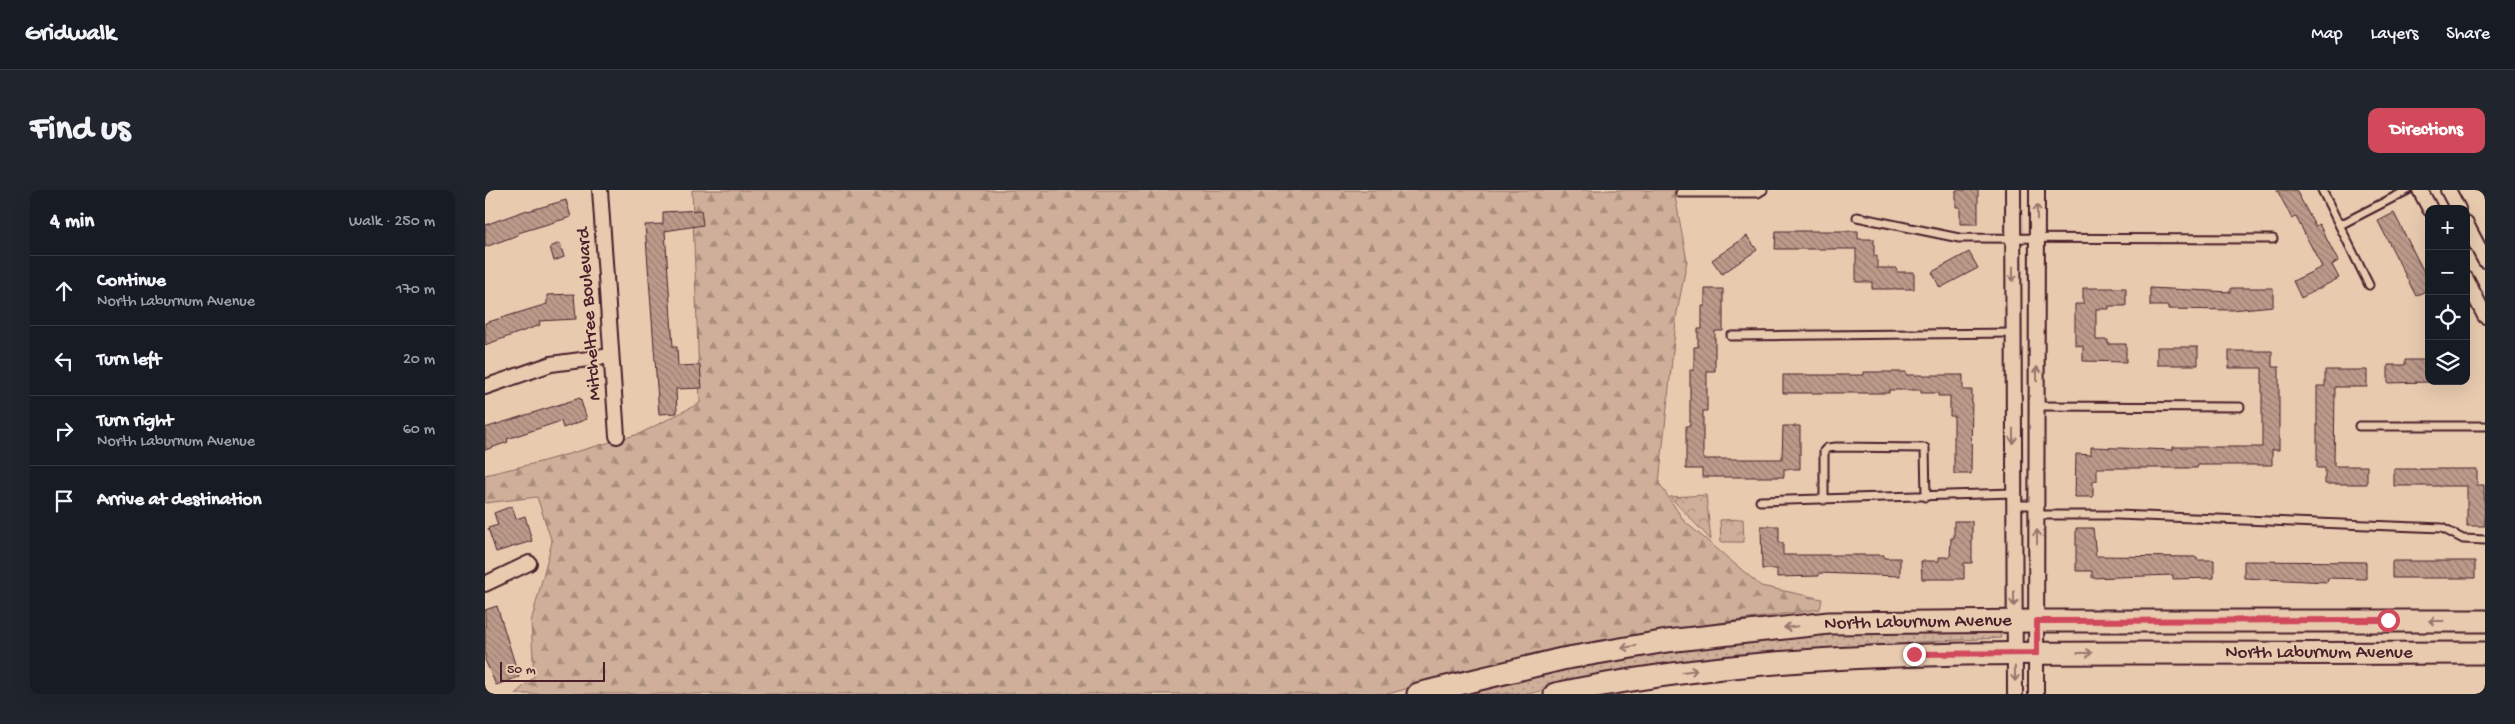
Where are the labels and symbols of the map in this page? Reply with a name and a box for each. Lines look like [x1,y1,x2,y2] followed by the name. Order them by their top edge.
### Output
[2032,204,2042,220] one-way arrow
[572,225,608,401] street label: Mitcheltree Boulevard
[2008,265,2018,281] one-way arrow
[2032,367,2042,383] one-way arrow
[2008,428,2018,444] one-way arrow
[2032,529,2042,546] one-way arrow
[2009,590,2019,606] one-way arrow
[2377,609,2400,632] route start
[1824,610,2012,636] street label: North Laburnum Avenue
[2429,616,2445,626] one-way arrow
[1783,622,1799,632] one-way arrow
[2225,642,2413,665] street label: North Laburnum Avenue
[1622,643,1638,653] one-way arrow
[1903,643,1926,666] route end
[2077,648,2093,658] one-way arrow
[500,659,605,682] scale bar
[2010,665,2019,681] one-way arrow
[1681,666,1697,676] one-way arrow

